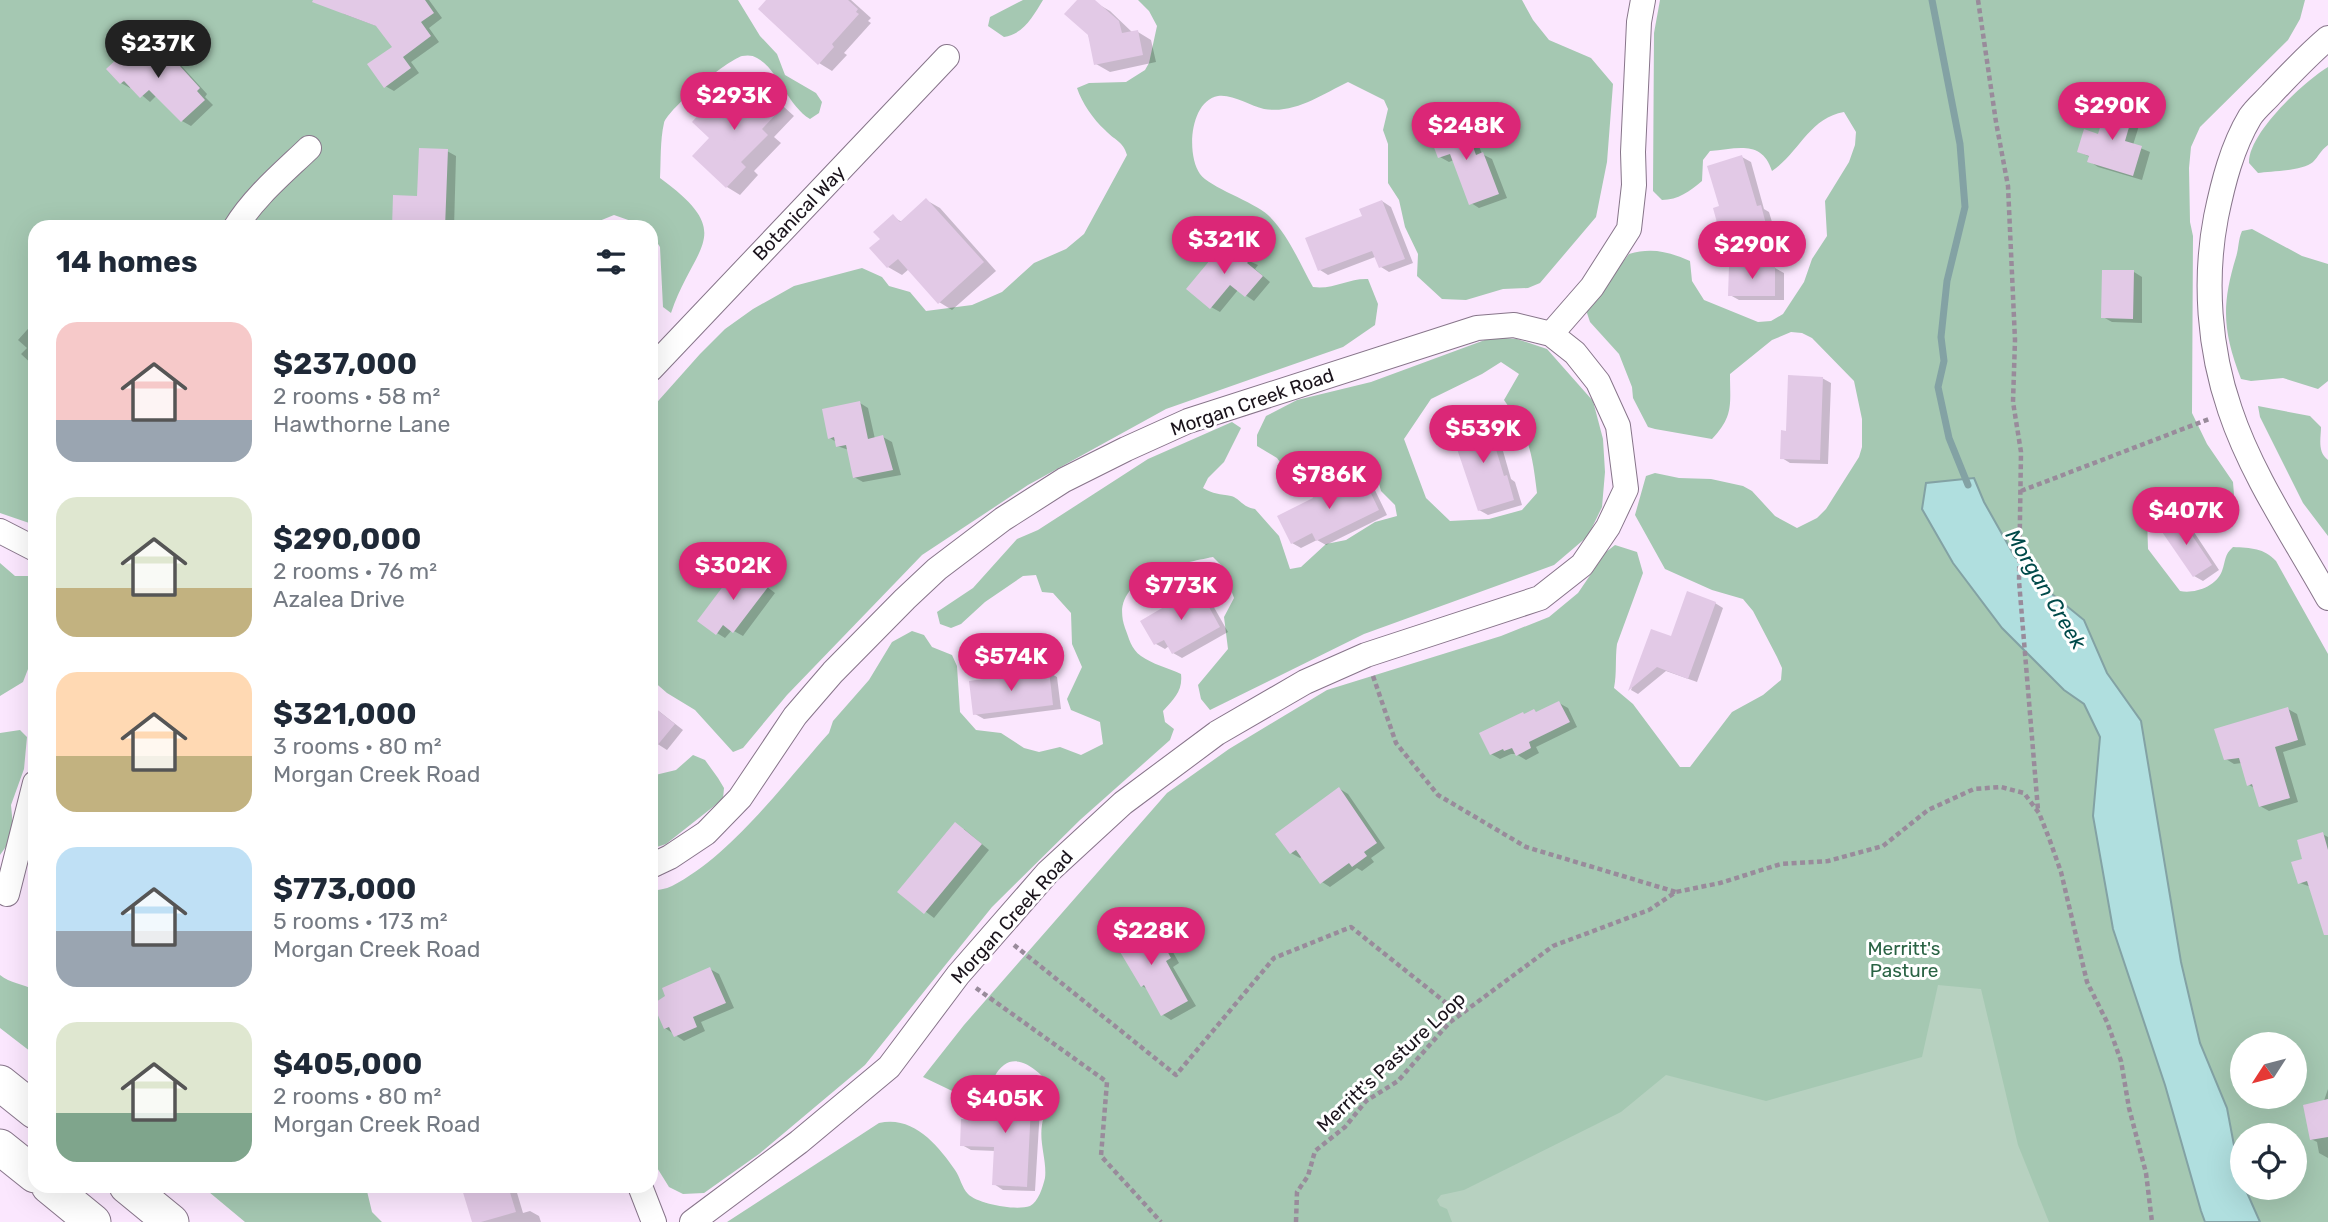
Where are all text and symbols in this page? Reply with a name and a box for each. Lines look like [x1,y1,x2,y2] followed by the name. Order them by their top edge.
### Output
[109,20,207,80] pin: $237K
[121,29,195,57] text: $237K
[685,72,783,132] pin: $293K
[696,81,772,109] text: $293K
[2063,82,2161,142] pin: $290K
[2074,91,2150,119] text: $290K
[1417,102,1515,162] pin: $248K
[1428,111,1504,139] text: $248K
[748,161,850,265] street label: Botanical Way
[1175,216,1273,276] pin: $321K
[1703,222,1801,281] pin: $290K
[1188,225,1260,253] text: $321K
[1714,230,1790,258] text: $290K
[592,243,630,281] icon: filters
[56,244,198,280] text: 14 homes
[273,346,417,382] text: $237,000
[112,350,196,434] icon: home
[1167,363,1337,441] street label: Morgan Creek Road
[273,382,440,410] text: 2 rooms · 58 m²
[1434,406,1532,465] pin: $539K
[273,410,450,438] text: Hawthorne Lane
[1445,414,1521,442] text: $539K
[1280,452,1378,511] pin: $786K
[1292,460,1366,488] text: $786K
[2137,488,2235,547] pin: $407K
[2148,496,2224,524] text: $407K
[273,521,421,557] text: $290,000
[2000,524,2092,655] water label: Morgan Creek
[112,525,196,609] icon: home
[684,542,782,602] pin: $302K
[695,551,771,579] text: $302K
[273,557,437,585] text: 2 rooms · 76 m²
[1132,562,1230,622] pin: $773K
[1145,571,1217,599] text: $773K
[273,585,405,613] text: Azalea Drive
[962,634,1060,693] pin: $574K
[974,642,1048,670] text: $574K
[273,696,417,732] text: $321,000
[112,700,196,784] icon: home
[273,732,442,760] text: 3 rooms · 80 m²
[273,760,480,788] text: Morgan Creek Road
[946,846,1078,988] street label: Morgan Creek Road
[273,871,417,907] text: $773,000
[112,875,196,959] icon: home
[273,907,448,935] text: 5 rooms · 173 m²
[1102,908,1200,967] pin: $228K
[1113,916,1189,944] text: $228K
[273,935,480,963] text: Morgan Creek Road
[1867,937,1941,982] park label: Merritt's Pasture
[1312,987,1470,1137] street label: Merritt's Pasture Loop
[2230,1032,2306,1110] north arrow
[2230,1032,2307,1200] map controls
[273,1046,423,1082] text: $405,000
[112,1050,196,1134] icon: home
[956,1076,1054,1135] pin: $405K
[273,1082,441,1110] text: 2 rooms · 80 m²
[967,1084,1043,1112] text: $405K
[273,1110,480,1138] text: Morgan Creek Road
[2230,1123,2307,1200] button: locate

